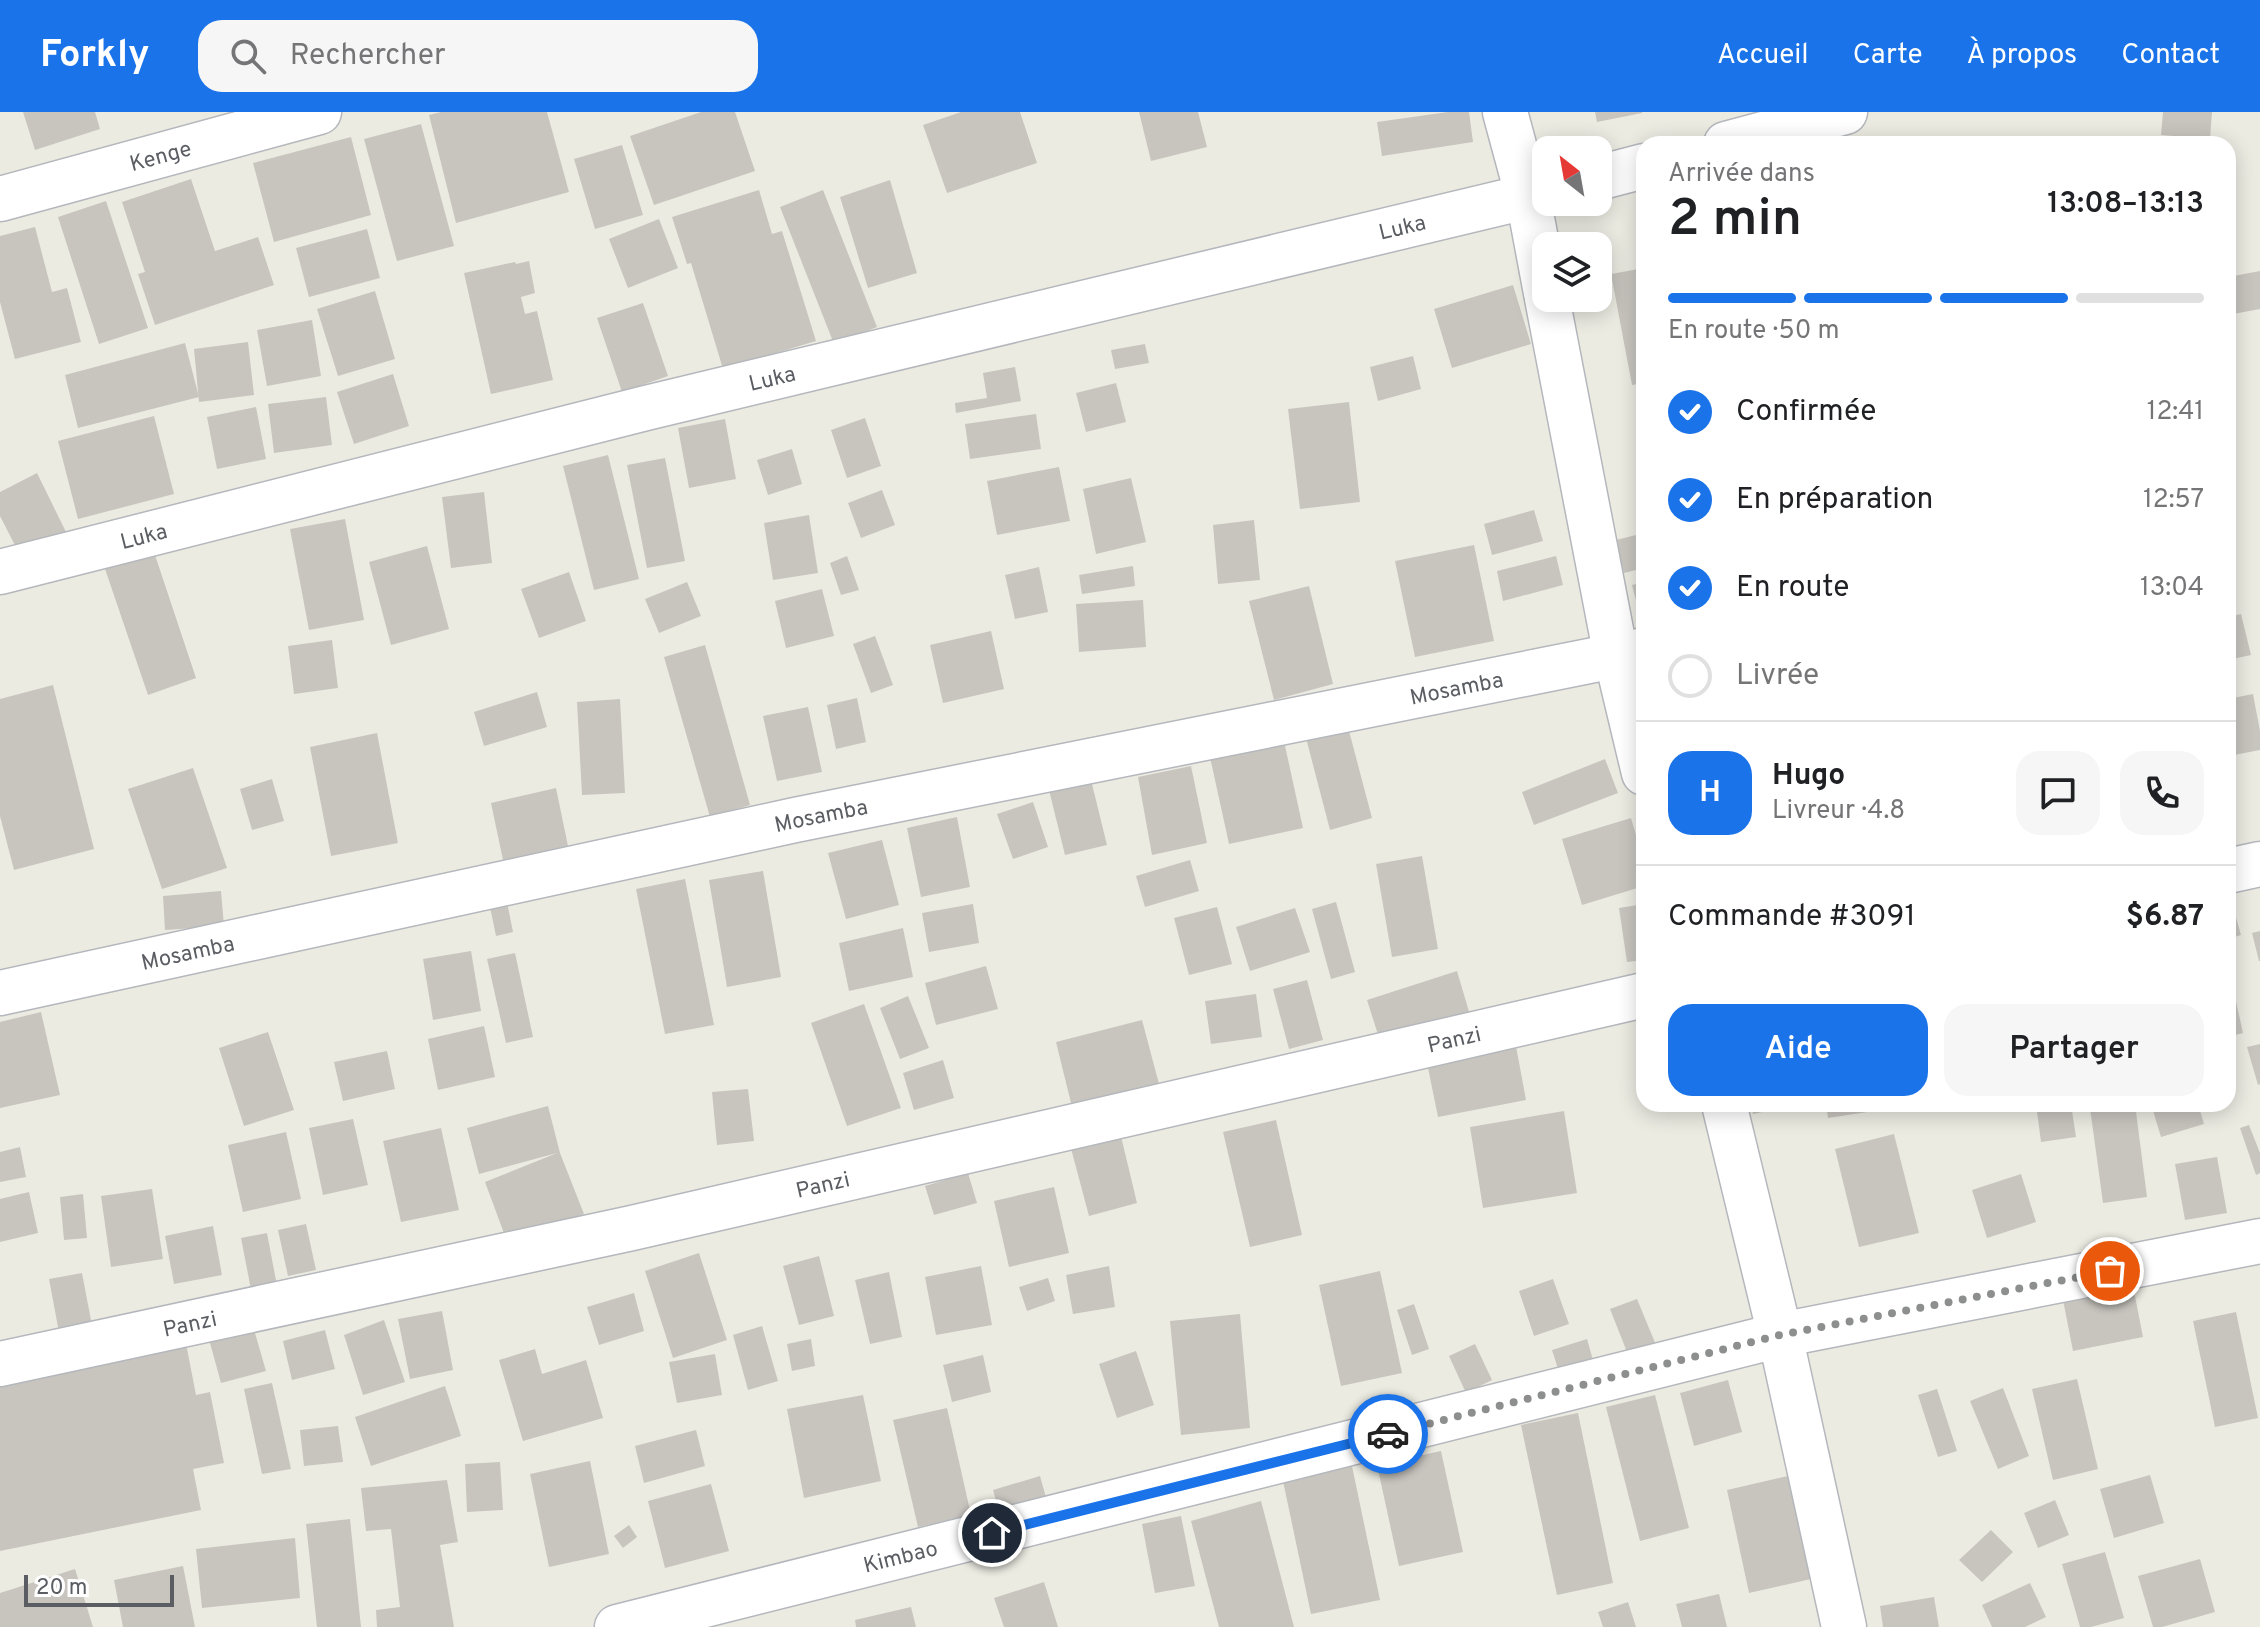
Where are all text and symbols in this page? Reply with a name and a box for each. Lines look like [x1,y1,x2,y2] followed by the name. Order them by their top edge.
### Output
[198,20,758,92] search box
[40,32,150,81] text: Forkly
[226,34,270,78] icon: search
[290,38,446,75] text: Rechercher
[1717,38,1809,74] text: Accueil
[1853,38,1923,74] text: Carte
[1967,38,2077,74] text: À propos
[2121,38,2220,74] text: Contact
[127,136,195,179] street label: Kenge
[1532,136,1612,216] north arrow
[1532,136,1612,312] map controls
[1668,158,1815,191] text: Arrivée dans
[2047,186,2204,223] text: 13:08–13:13
[1668,188,1802,254] text: 2 min
[1376,210,1429,248] street label: Luka
[1532,232,1612,312] button: layers
[1668,315,1840,348] text: En route · 50 m
[746,362,799,399] street label: Luka
[1668,390,1712,434] icon: check
[1736,394,1876,431] text: Confirmée
[2147,396,2204,429] text: 12:41
[1668,478,1712,522] icon: check
[1736,482,1933,519] text: En préparation
[2143,484,2204,517] text: 12:57
[118,519,170,557] street label: Luka
[1668,566,1712,610] icon: check
[1736,570,1850,607] text: En route
[2140,572,2204,605] text: 13:04
[1736,658,1819,695] text: Livrée
[1408,668,1506,713] street label: Mosamba
[2016,751,2100,835] button: chat
[2120,751,2204,835] button: phone
[1772,758,1845,795] text: Hugo
[1699,775,1721,812] text: H
[772,795,870,840] street label: Mosamba
[1772,795,1905,828] text: Livreur · 4.8
[1668,899,1916,936] text: Commande #3091
[2126,899,2204,936] text: $6.87
[139,931,237,978] street label: Mosamba
[1668,1004,1928,1096] button: Aide
[1944,1004,2204,1096] button: Partager
[1425,1022,1484,1060] street label: Panzi
[794,1167,853,1206] street label: Panzi
[2076,1237,2144,1305] pin
[2088,1249,2132,1293] icon: bag
[161,1307,220,1345] street label: Panzi
[1348,1394,1428,1474] courier
[1366,1412,1410,1456] icon: car
[958,1499,1026,1567] pin
[970,1511,1014,1555] icon: home
[861,1536,941,1581] street label: Kimbao
[24,1571,174,1607] scale bar
[36,1575,87,1602] text: 20 m

